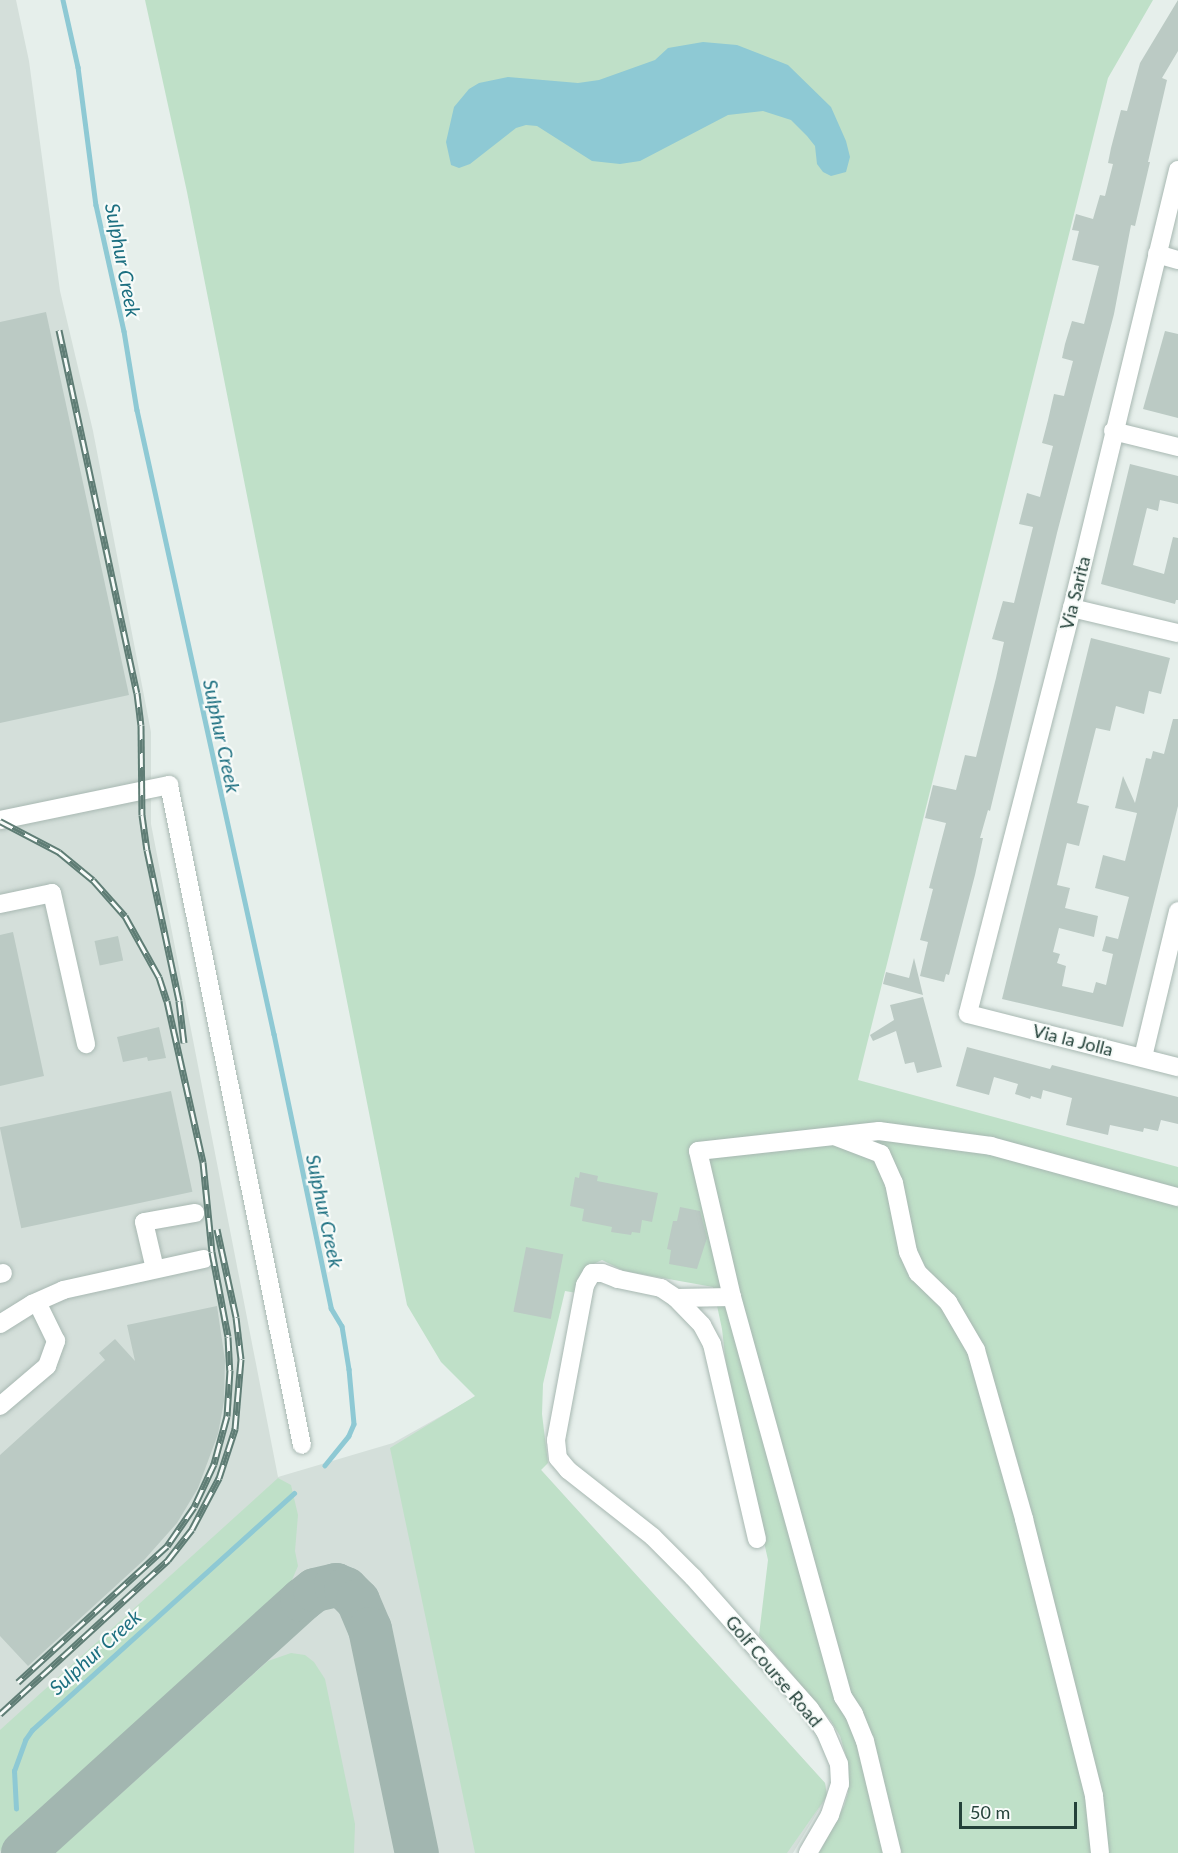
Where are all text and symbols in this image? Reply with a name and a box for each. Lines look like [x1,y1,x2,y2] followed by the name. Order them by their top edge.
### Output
[100,201,146,319] water label: Sulphur Creek
[1055,554,1095,632] street label: Via Sarita
[198,677,246,795] water label: Sulphur Creek
[1030,1020,1116,1060] street label: Via la Jolla
[301,1152,349,1270] water label: Sulphur Creek
[44,1604,146,1700] water label: Sulphur Creek
[721,1611,827,1731] street label: Golf Course Road
[962,1790,1080,1828] scale bar
[970,1801,1010,1823] text: 50 m

